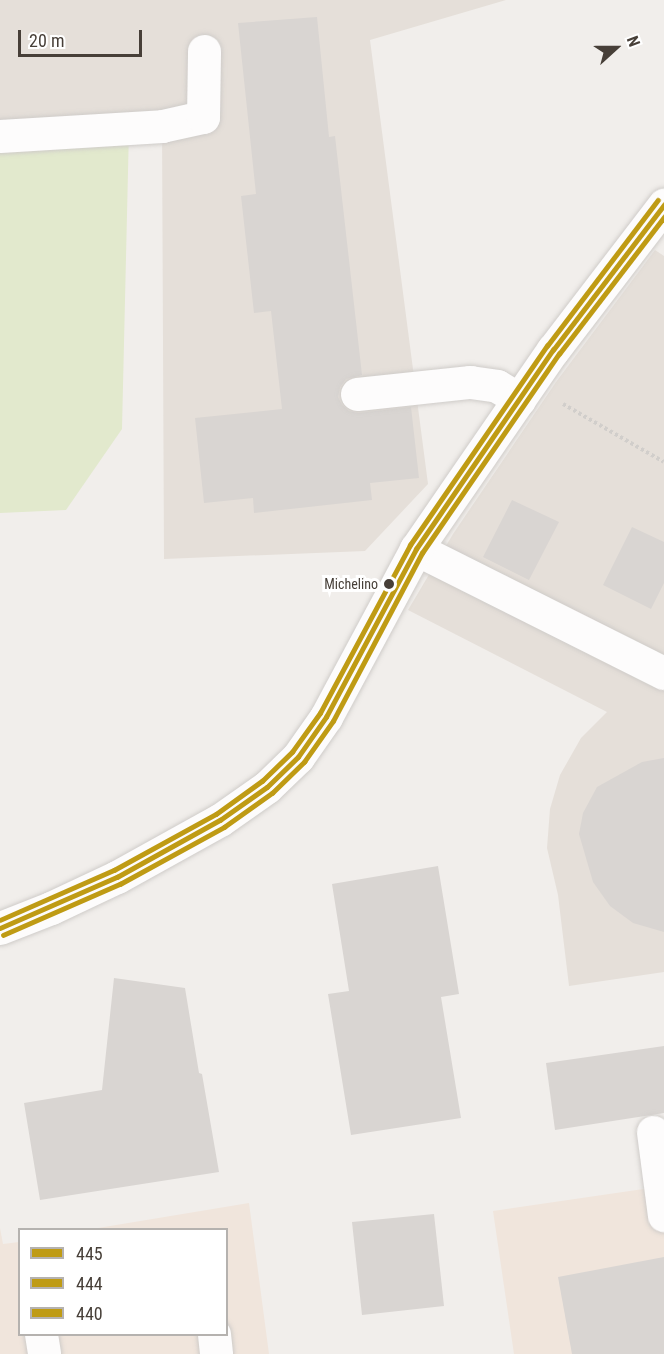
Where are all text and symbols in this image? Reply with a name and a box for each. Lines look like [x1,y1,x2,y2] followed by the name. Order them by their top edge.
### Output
[21,18,146,56] scale bar
[586,18,646,78] north arrow
[29,30,64,51] text: 20 m
[623,33,644,49] text: N
[324,576,378,592] place label: Michelino
[383,578,395,590] marker: Michelino
[18,1228,228,1336] legend
[76,1243,103,1264] text: 445
[76,1273,103,1294] text: 444
[76,1303,103,1324] text: 440

